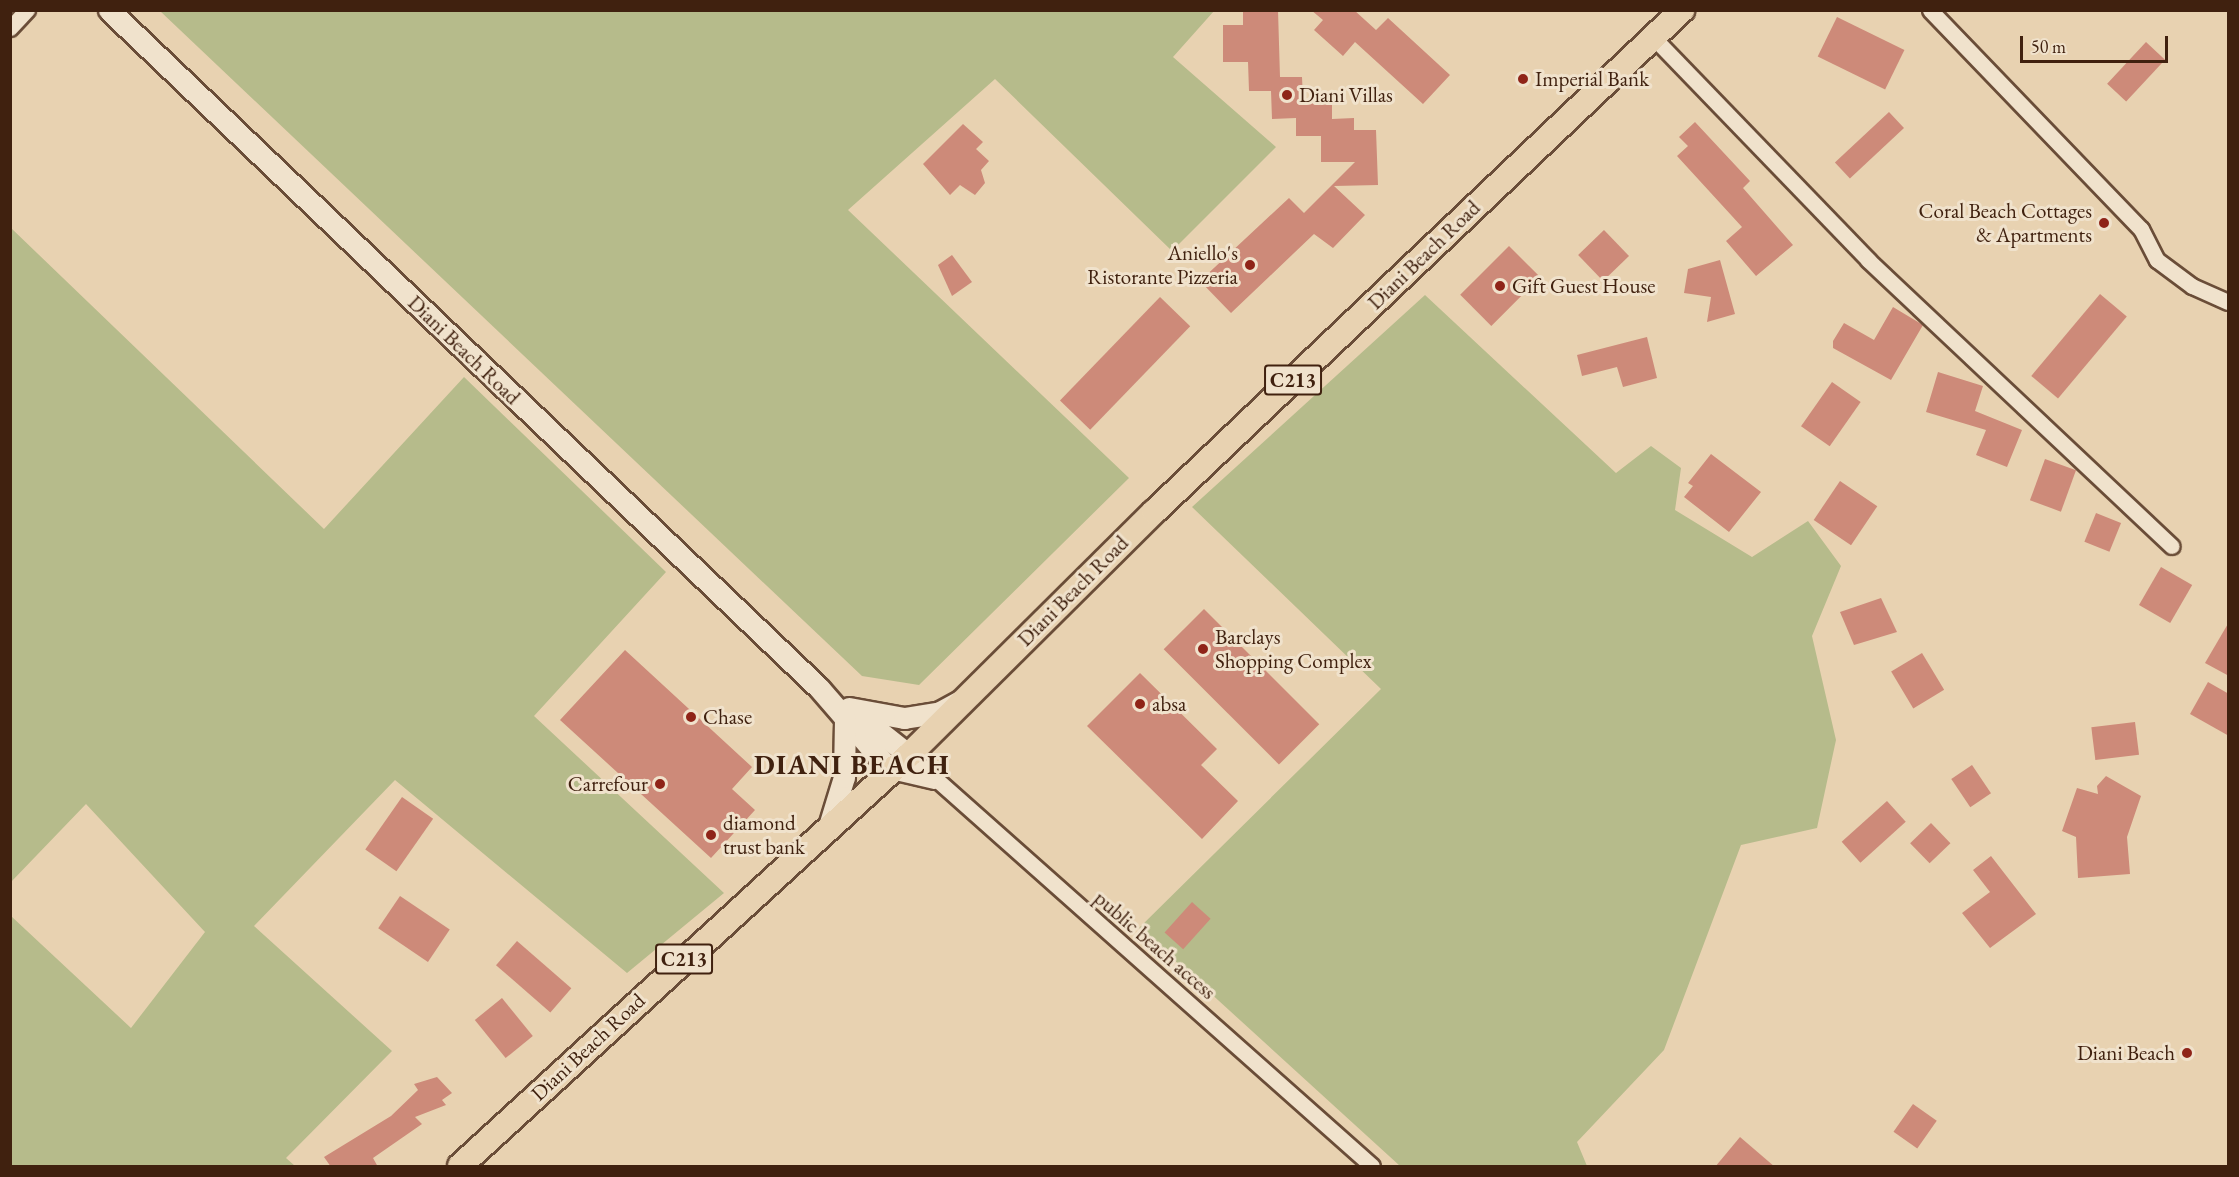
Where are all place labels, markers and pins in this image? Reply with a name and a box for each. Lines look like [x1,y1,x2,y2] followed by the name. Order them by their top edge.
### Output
[1535,66,1649,92] place label: Imperial Bank
[1516,72,1530,86] marker: Imperial Bank
[1299,82,1393,108] place label: Diani Villas
[1280,88,1294,102] marker: Diani Villas
[1919,198,2092,248] place label: Coral Beach Cottages & Apartments
[2097,216,2111,230] marker: Coral Beach Cottages & Apartments
[1087,240,1238,290] place label: Aniello's Ristorante Pizzeria
[1243,258,1257,272] marker: Aniello's Ristorante Pizzeria
[1512,273,1656,299] place label: Gift Guest House
[1493,279,1507,293] marker: Gift Guest House
[1215,624,1372,674] place label: Barclays Shopping Complex
[1196,642,1210,656] marker: Barclays Shopping Complex
[1152,691,1186,717] place label: absa
[1133,697,1147,711] marker: absa
[703,704,752,730] place label: Chase
[684,710,698,724] marker: Chase
[568,771,648,797] place label: Carrefour
[653,777,667,791] marker: Carrefour
[723,810,805,860] place label: diamond trust bank
[704,828,718,842] marker: diamond trust bank
[2077,1040,2175,1066] place label: Diani Beach
[2180,1046,2194,1060] marker: Diani Beach

